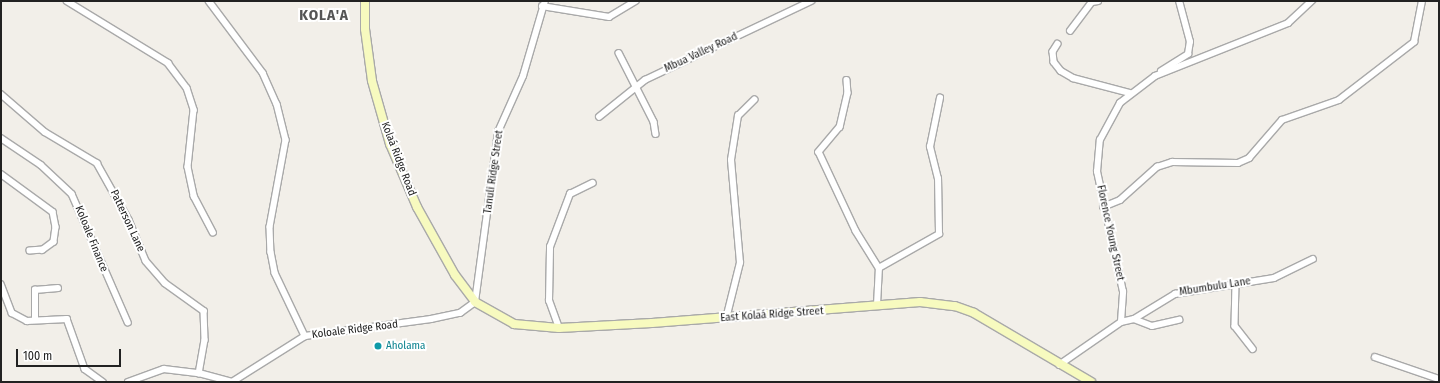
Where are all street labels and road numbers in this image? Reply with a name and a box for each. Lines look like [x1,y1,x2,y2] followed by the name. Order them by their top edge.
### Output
[662,30,740,76] street label: Mbua Valley Road
[378,120,418,198] street label: Kolaá Ridge Road
[482,129,506,215] street label: Tanuli Ridge Street
[1093,184,1127,282] street label: Florence Young Street
[107,188,147,254] street label: Patterson Lane
[72,204,110,274] street label: Koloale Finance
[1178,275,1252,299] street label: Mbumbulu Lane
[720,305,824,325] street label: East Kolaá Ridge Street
[311,318,399,342] street label: Koloale Ridge Road

